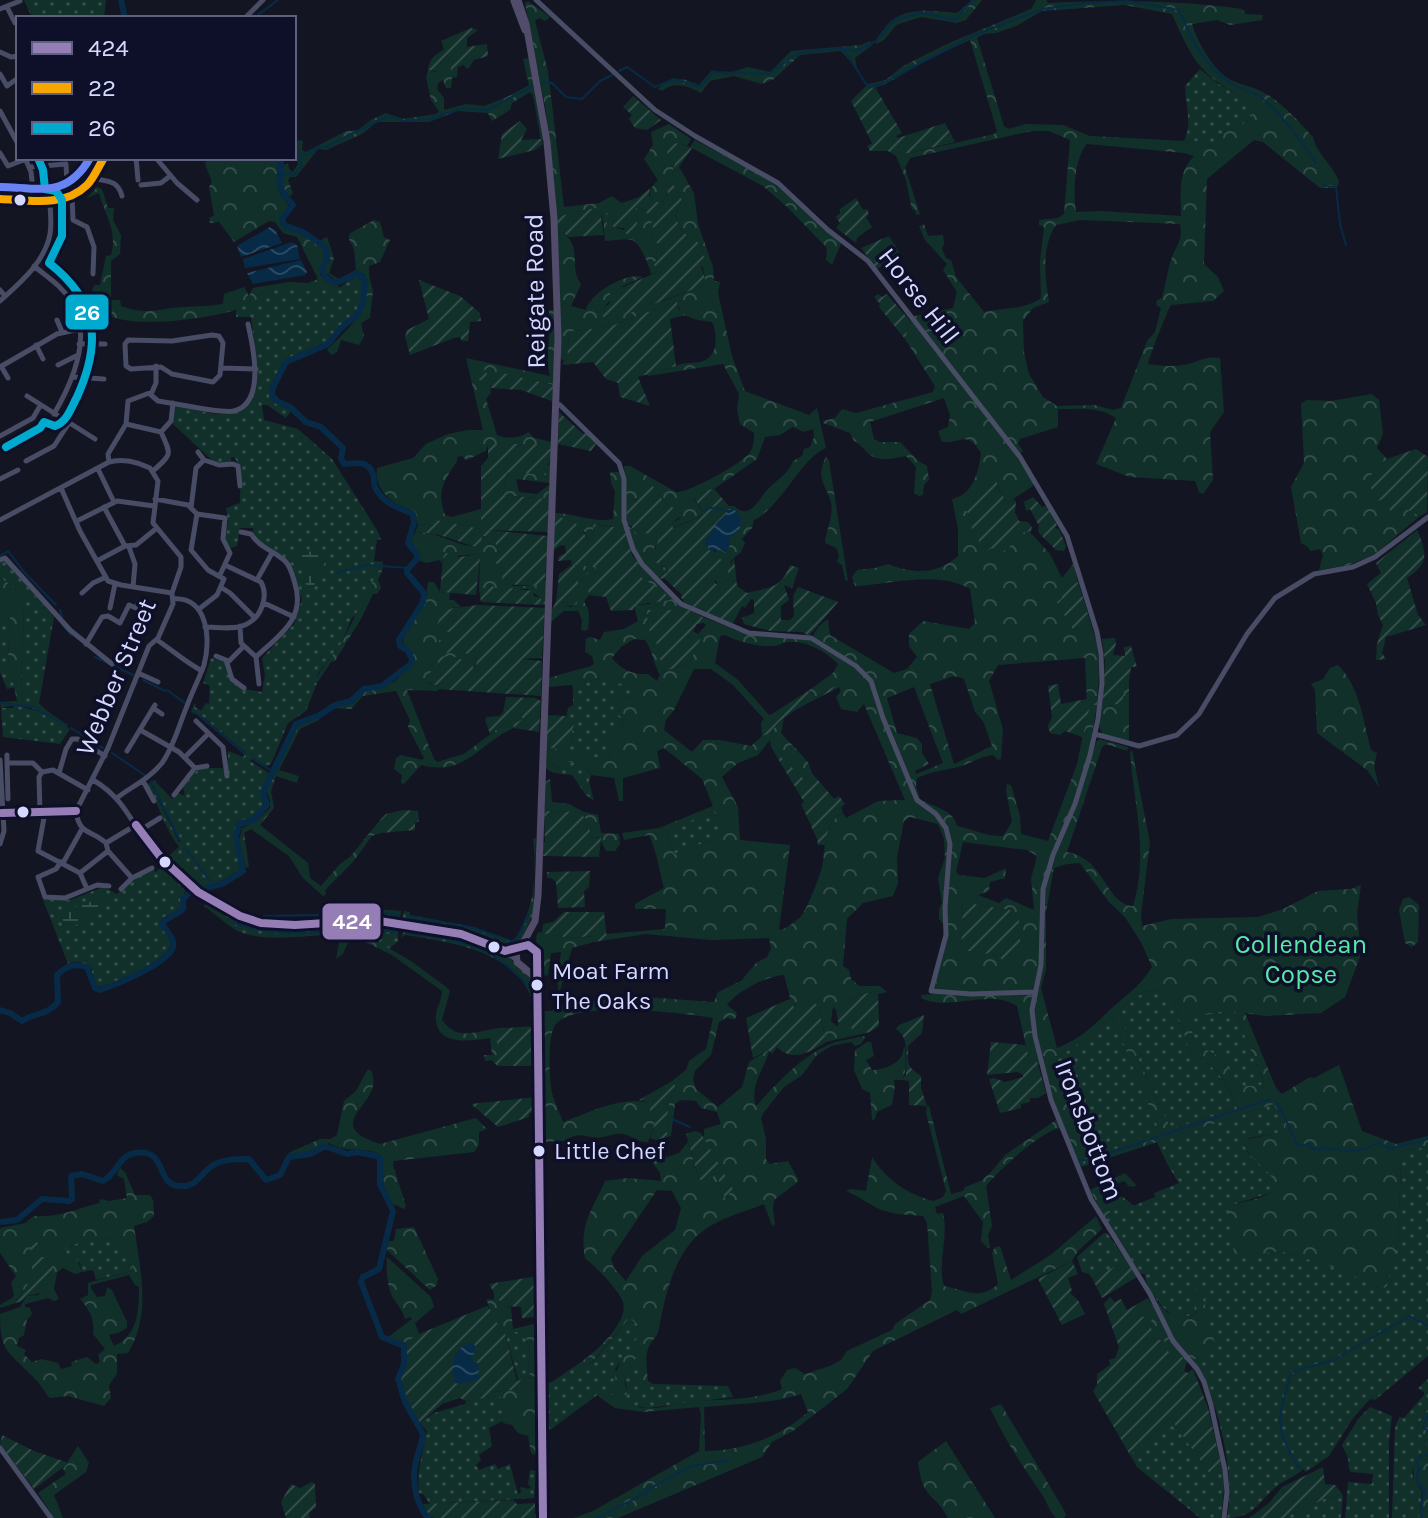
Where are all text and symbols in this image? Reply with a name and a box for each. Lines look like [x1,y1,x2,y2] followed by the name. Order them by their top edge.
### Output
[16,16,296,160] legend
[88,34,129,62] text: 424
[88,74,116,102] text: 22
[88,114,116,142] text: 26
[12,192,28,208] unlabelled marker
[518,213,552,369] street label: Reigate Road
[872,242,966,350] street label: Horse Hill
[64,293,110,331] line badge: 26
[74,300,100,326] text: 26
[69,594,163,760] street label: Webber Street
[15,804,31,820] unlabelled marker
[157,854,173,870] unlabelled marker
[321,902,382,941] line badge: 424
[332,909,372,935] text: 424
[1235,929,1367,990] park label: Collendean Copse
[486,939,502,955] unlabelled marker
[552,957,670,1015] place label: Moat Farm The Oaks
[529,977,545,993] marker: Moat Farm The Oaks
[1048,1055,1130,1205] street label: Ironsbottom
[554,1137,666,1165] place label: Little Chef
[531,1143,547,1159] marker: Little Chef

